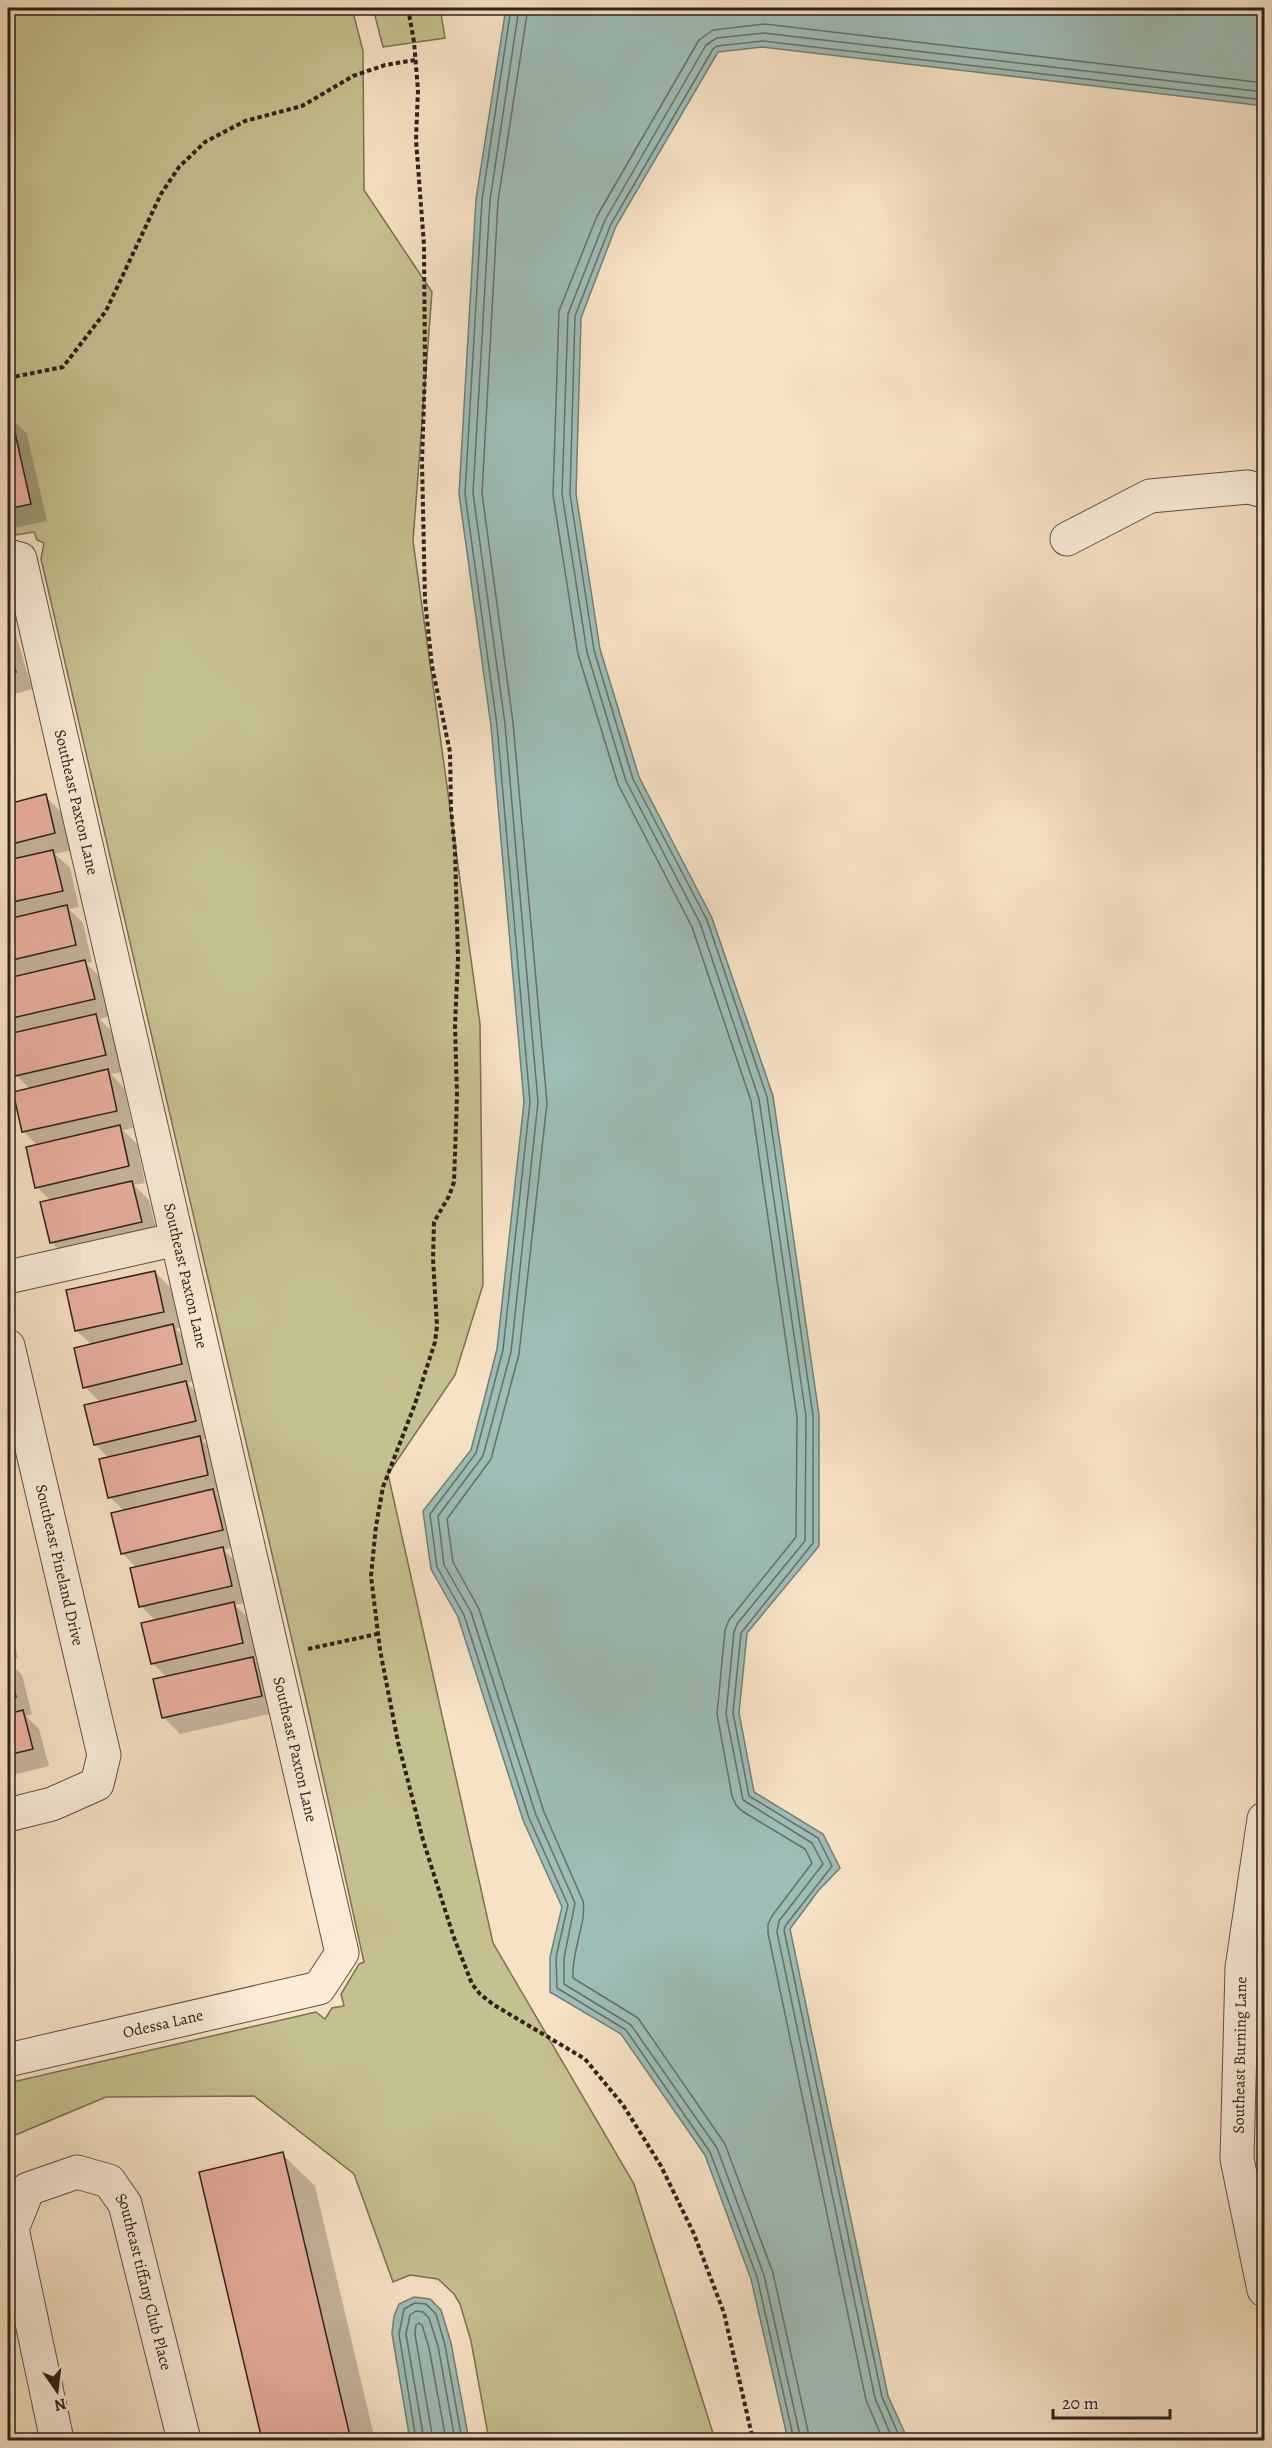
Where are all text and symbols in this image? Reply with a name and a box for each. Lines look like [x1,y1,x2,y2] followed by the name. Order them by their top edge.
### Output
[49,727,104,877] street label: Southeast Paxton Lane
[158,1201,213,1351] street label: Southeast Paxton Lane
[30,1482,89,1648] street label: Southeast Pineland Drive
[268,1674,322,1824] street label: Southeast Paxton Lane
[1228,1976,1252,2134] street label: Southeast Burning Lane
[121,2004,205,2044] street label: Odessa Lane
[110,2189,177,2373] street label: Southeast tiffany Club Place
[27,2361,87,2421] north arrow
[1053,2382,1170,2420] scale bar
[1062,2391,1099,2415] text: 20 m
[52,2393,69,2417] text: N

